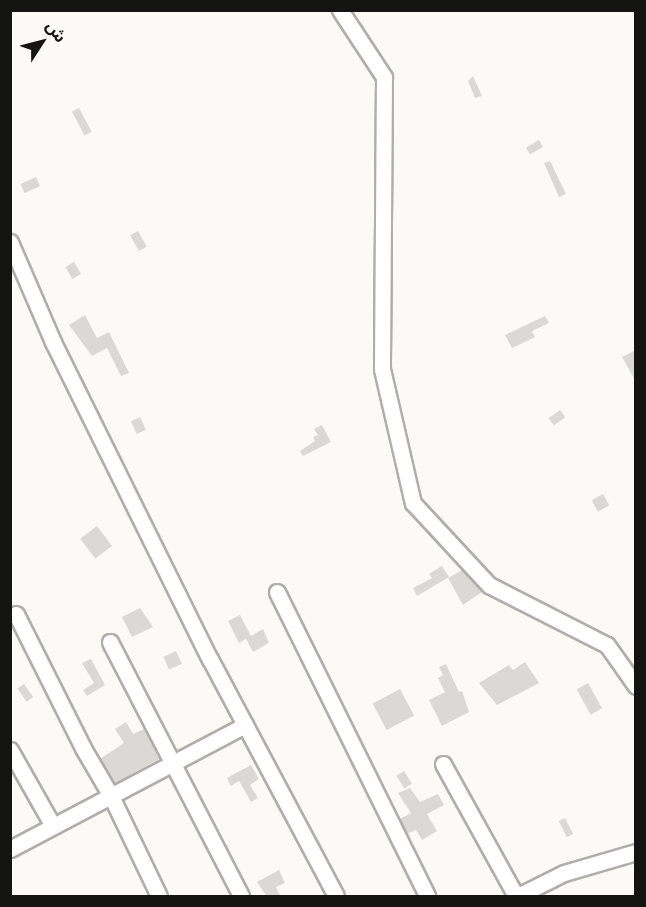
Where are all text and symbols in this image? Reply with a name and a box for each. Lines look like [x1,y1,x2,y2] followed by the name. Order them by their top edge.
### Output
[12,12,72,72] north arrow
[42,17,71,46] text: ش

